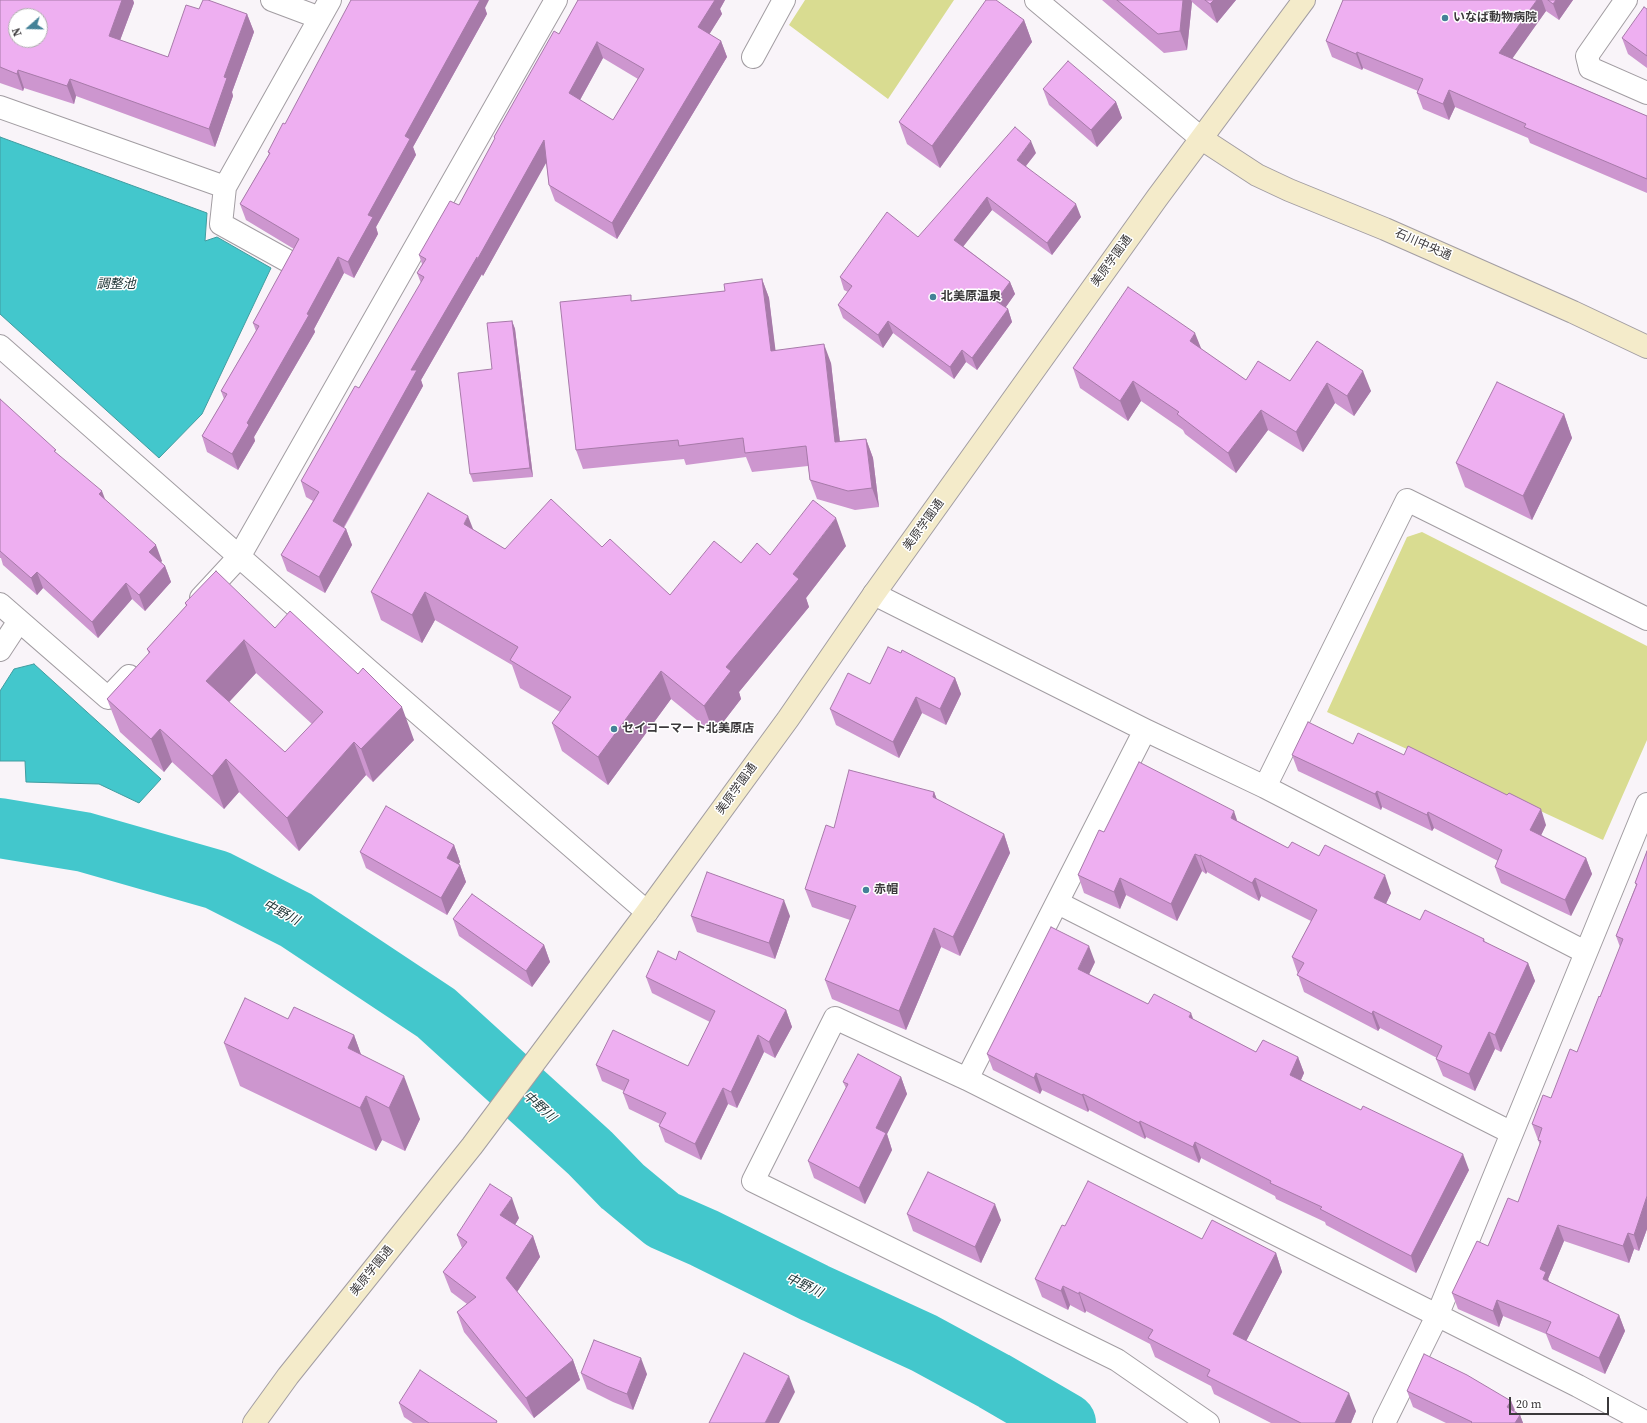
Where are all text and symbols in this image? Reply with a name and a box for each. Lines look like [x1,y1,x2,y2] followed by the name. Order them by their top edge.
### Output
[8,8,48,48] north arrow
[1453,11,1537,25] place label: いなば動物病院
[1440,13,1450,23] marker: いなば動物病院
[9,26,26,38] text: N
[1393,226,1453,264] street label: 石川中央通
[1089,232,1135,290] street label: 美原学園通
[97,277,135,293] water label: 調整池
[941,290,1001,304] place label: 北美原温泉
[928,292,938,302] marker: 北美原温泉
[901,496,947,554] street label: 美原学園通
[622,722,754,736] place label: セイコーマート北美原店
[609,724,619,734] marker: セイコーマート北美原店
[714,760,760,818] street label: 美原学園通
[874,883,898,897] place label: 赤帽
[861,885,871,895] marker: 赤帽
[260,897,302,929] water label: 中野川
[519,1088,559,1126] water label: 中野川
[348,1243,396,1299] street label: 美原学園通
[783,1271,825,1301] water label: 中野川
[1511,1389,1611,1415] scale bar
[1516,1396,1542,1412] text: 20 m

